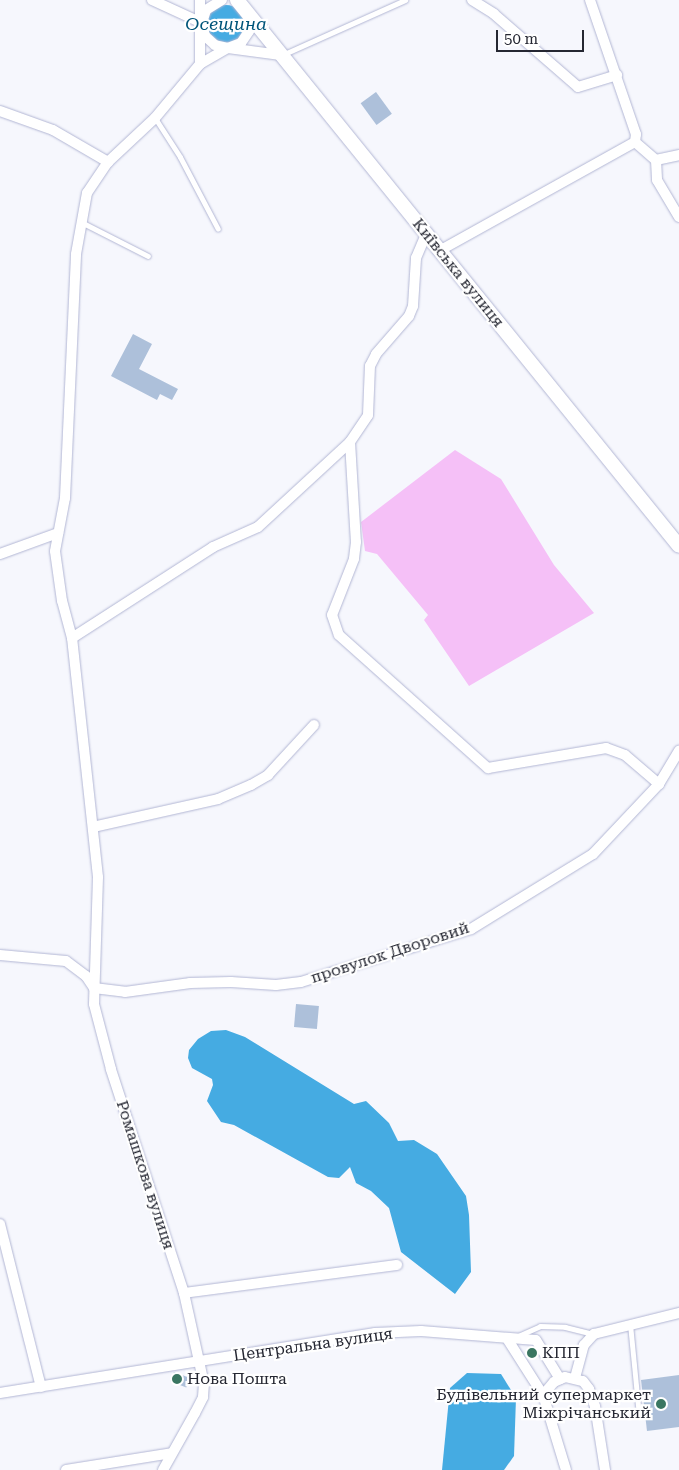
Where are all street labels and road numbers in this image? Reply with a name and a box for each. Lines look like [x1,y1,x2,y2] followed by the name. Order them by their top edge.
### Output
[408,215,508,331] street label: Київська вулиця
[308,918,472,988] street label: провулок Дворовий
[112,1098,178,1252] street label: Ромашкова вулиця
[232,1324,394,1366] street label: Центральна вулиця

